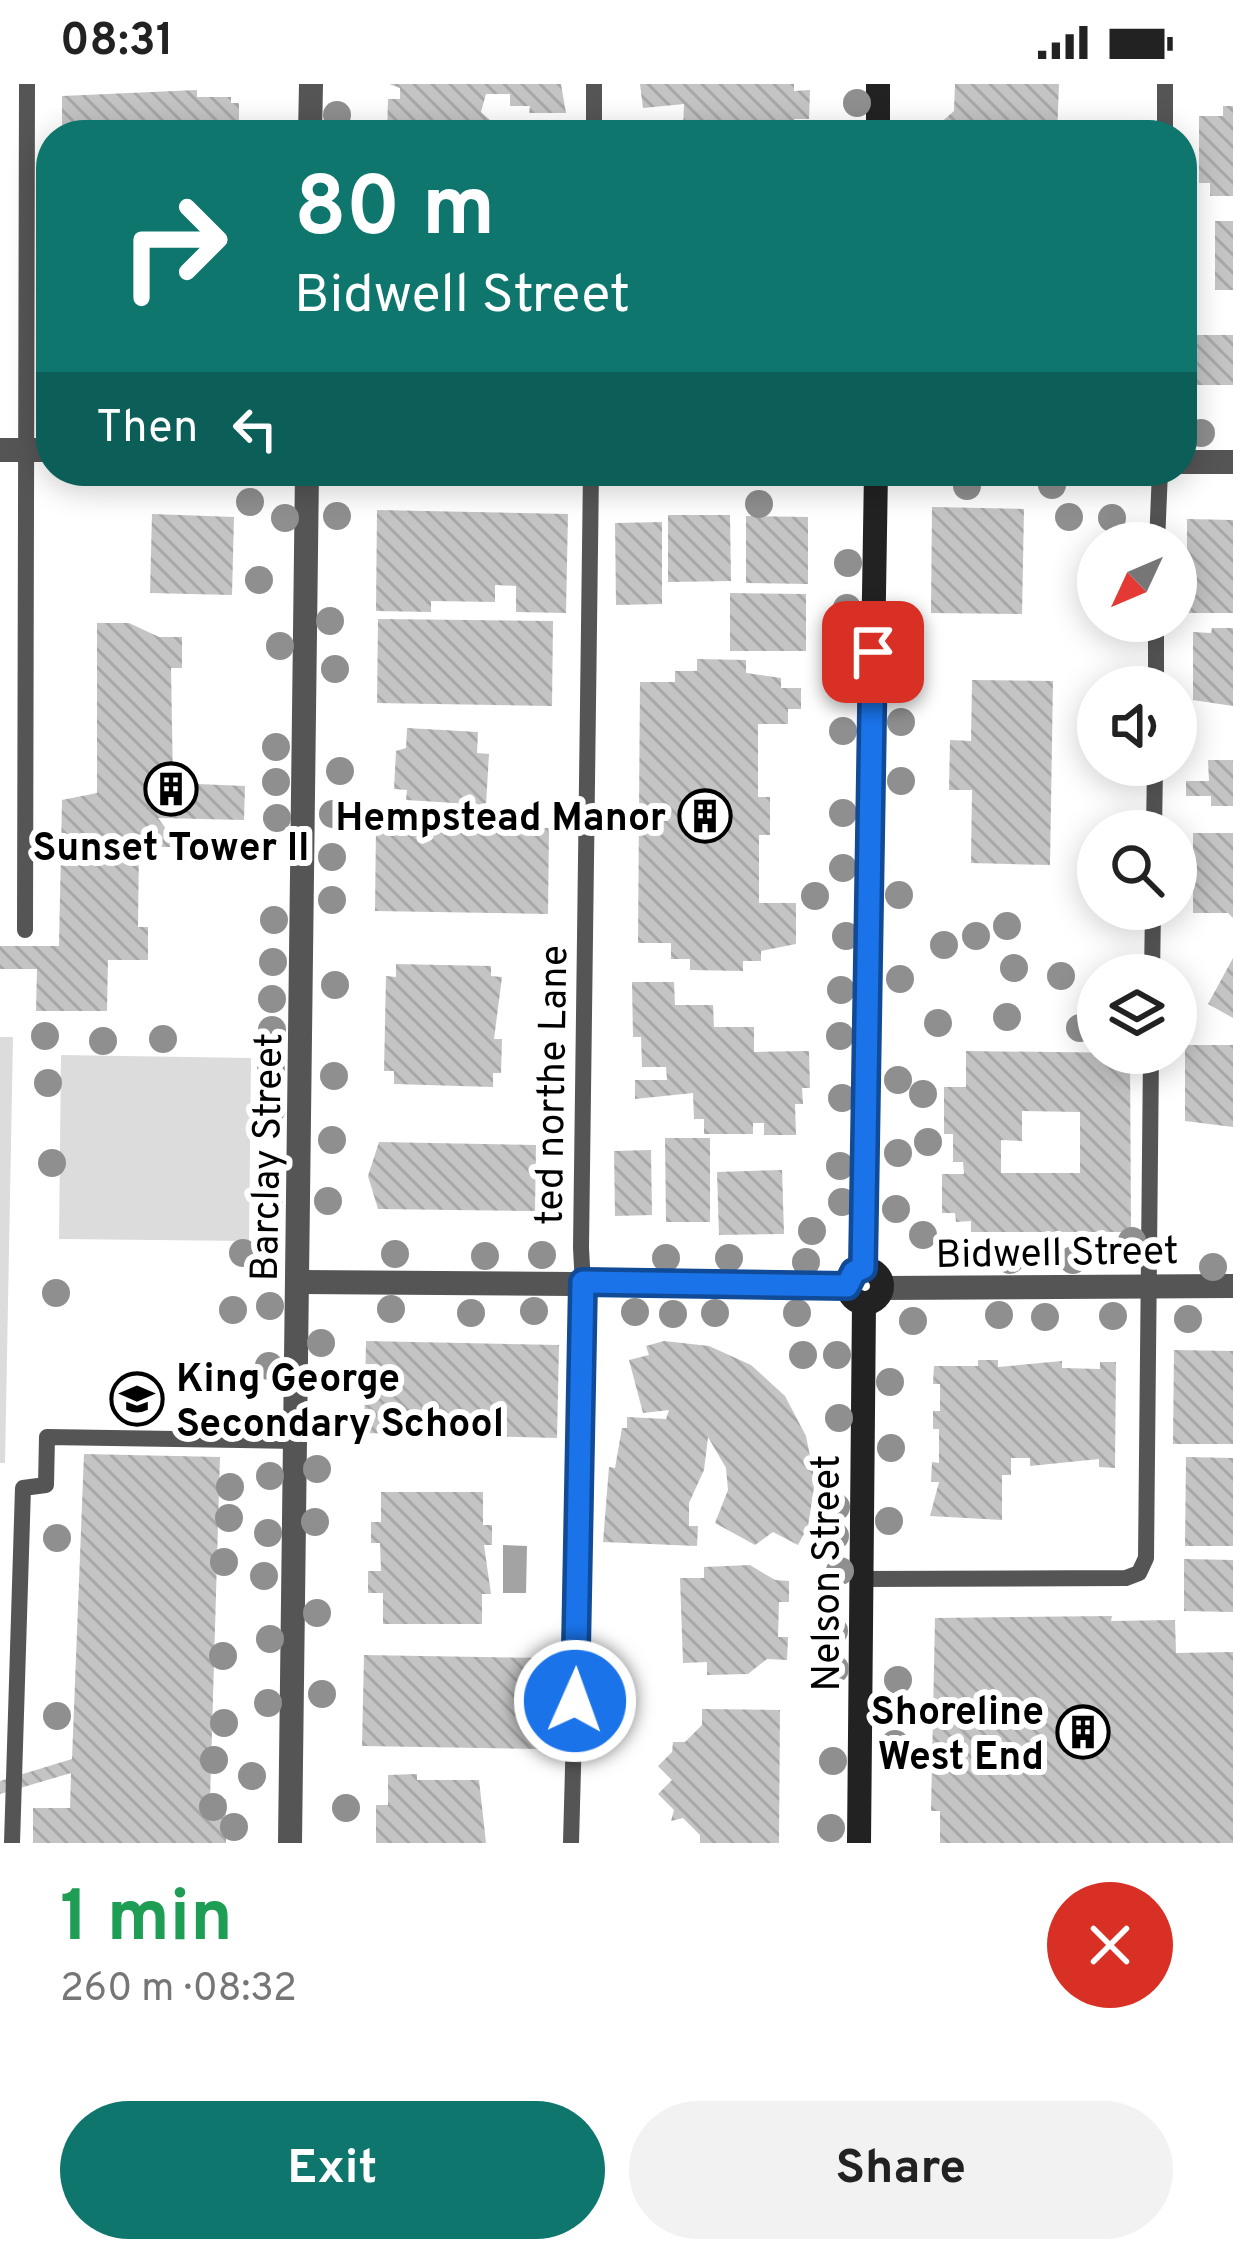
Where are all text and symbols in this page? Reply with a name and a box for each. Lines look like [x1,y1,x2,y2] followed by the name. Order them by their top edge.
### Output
[60,14,174,71] text: 08:31
[294,159,495,265] text: 80 m
[96,168,252,324] icon: right
[294,263,630,332] text: Bidwell Street
[222,396,288,462] icon: left
[96,401,198,458] text: Then
[1077,522,1197,642] north arrow
[1077,522,1197,1074] map controls
[822,601,924,703] pin
[840,619,906,685] icon: arrive
[1077,666,1197,786] button: sound
[143,761,199,817] building icon: Sunset Tower II
[677,788,733,844] building icon: Hempstead Manor
[335,796,666,845] place label: Hempstead Manor
[1077,810,1197,930] button: search
[32,826,310,875] place label: Sunset Tower II
[528,945,581,1225] street label: ted northe Lane
[1077,954,1197,1074] button: layers
[243,1032,296,1282] street label: Barclay Street
[935,1229,1179,1282] street label: Bidwell Street
[176,1357,504,1451] place label: King George Secondary School
[109,1371,165,1427] school or university icon: King George Secondary School
[805,1455,854,1691] street label: Nelson Street
[512,1638,638,1764] position arrow
[871,1690,1044,1784] place label: Shoreline West End
[1055,1704,1111,1760] building icon: Shoreline West End
[60,1875,233,1967] text: 1 min
[1047,1882,1173,2008] button: close
[60,1966,297,2015] text: 260 m · 08:32
[60,2101,605,2239] button: Exit
[629,2101,1173,2239] button: Share

